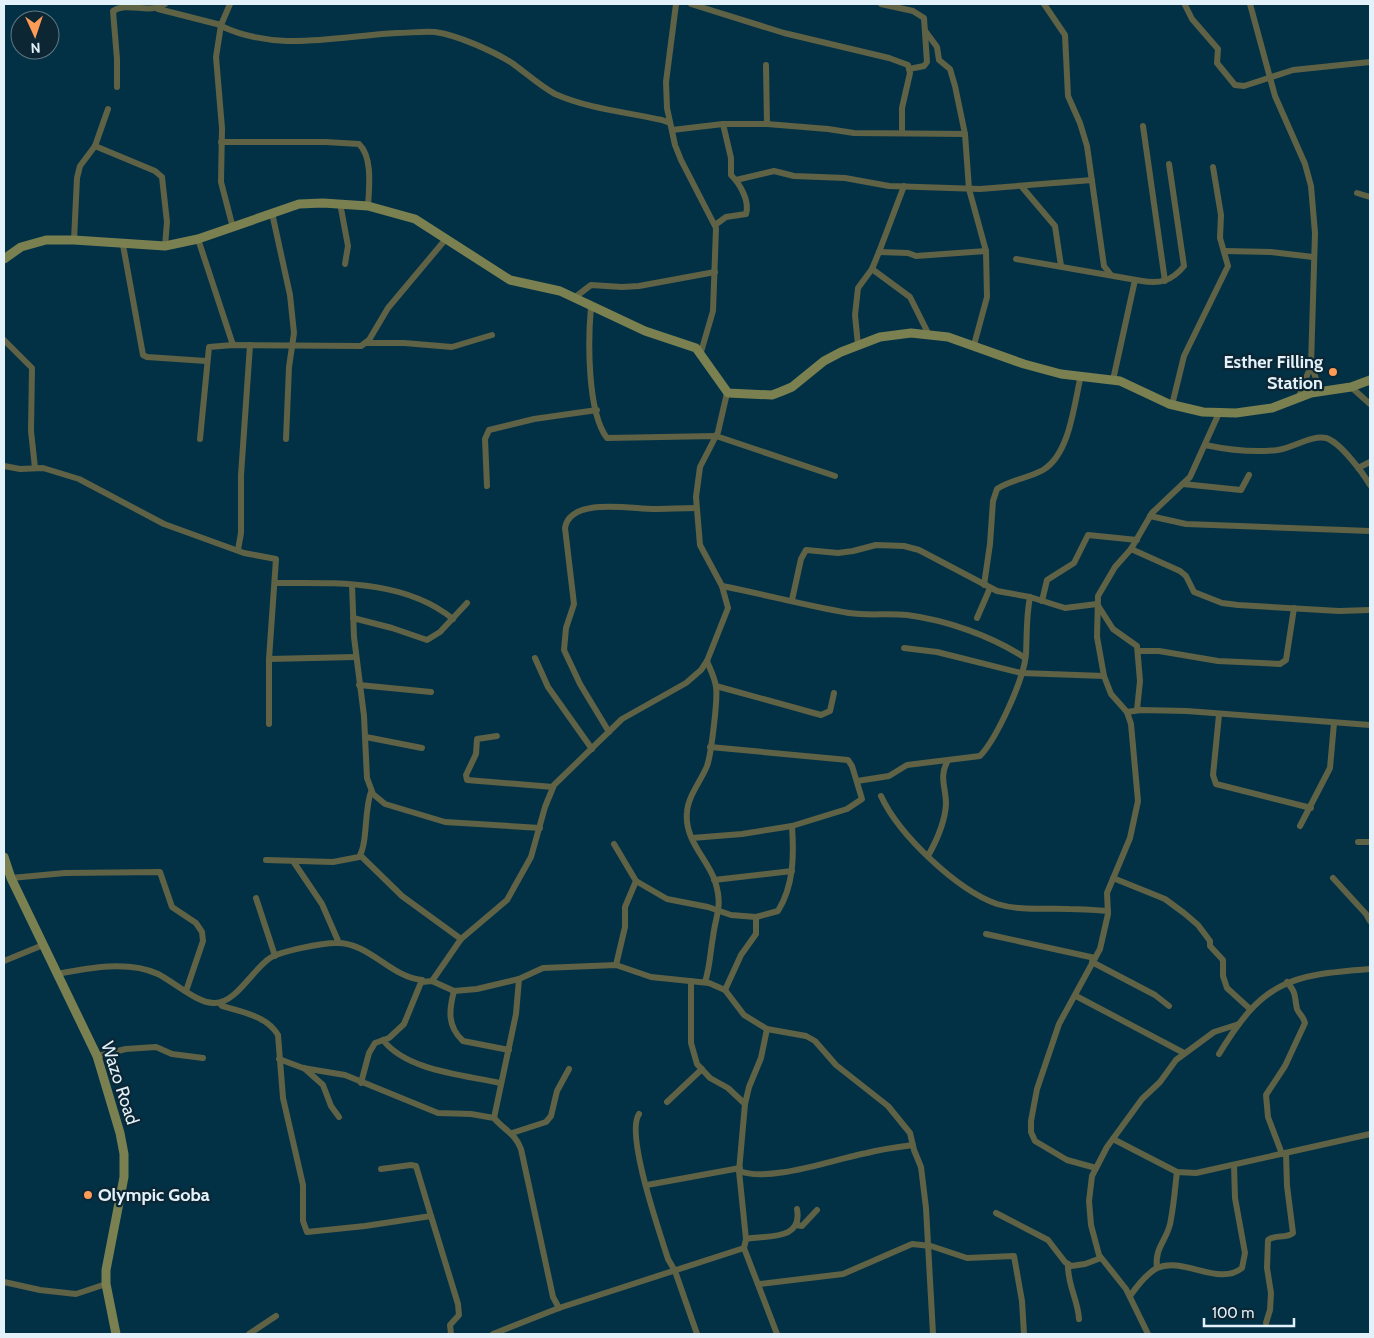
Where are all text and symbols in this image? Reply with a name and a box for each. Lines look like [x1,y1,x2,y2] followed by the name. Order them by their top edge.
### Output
[10,10,60,60] north arrow
[30,39,41,57] text: N
[1223,351,1323,394] place label: Esther Filling Station
[1327,366,1339,378] marker: Esther Filling Station
[96,1039,144,1127] street label: Wazo Road
[98,1184,210,1206] place label: Olympic Goba
[82,1189,94,1201] marker: Olympic Goba
[1204,1296,1294,1328] scale bar
[1212,1304,1254,1322] text: 100 m

